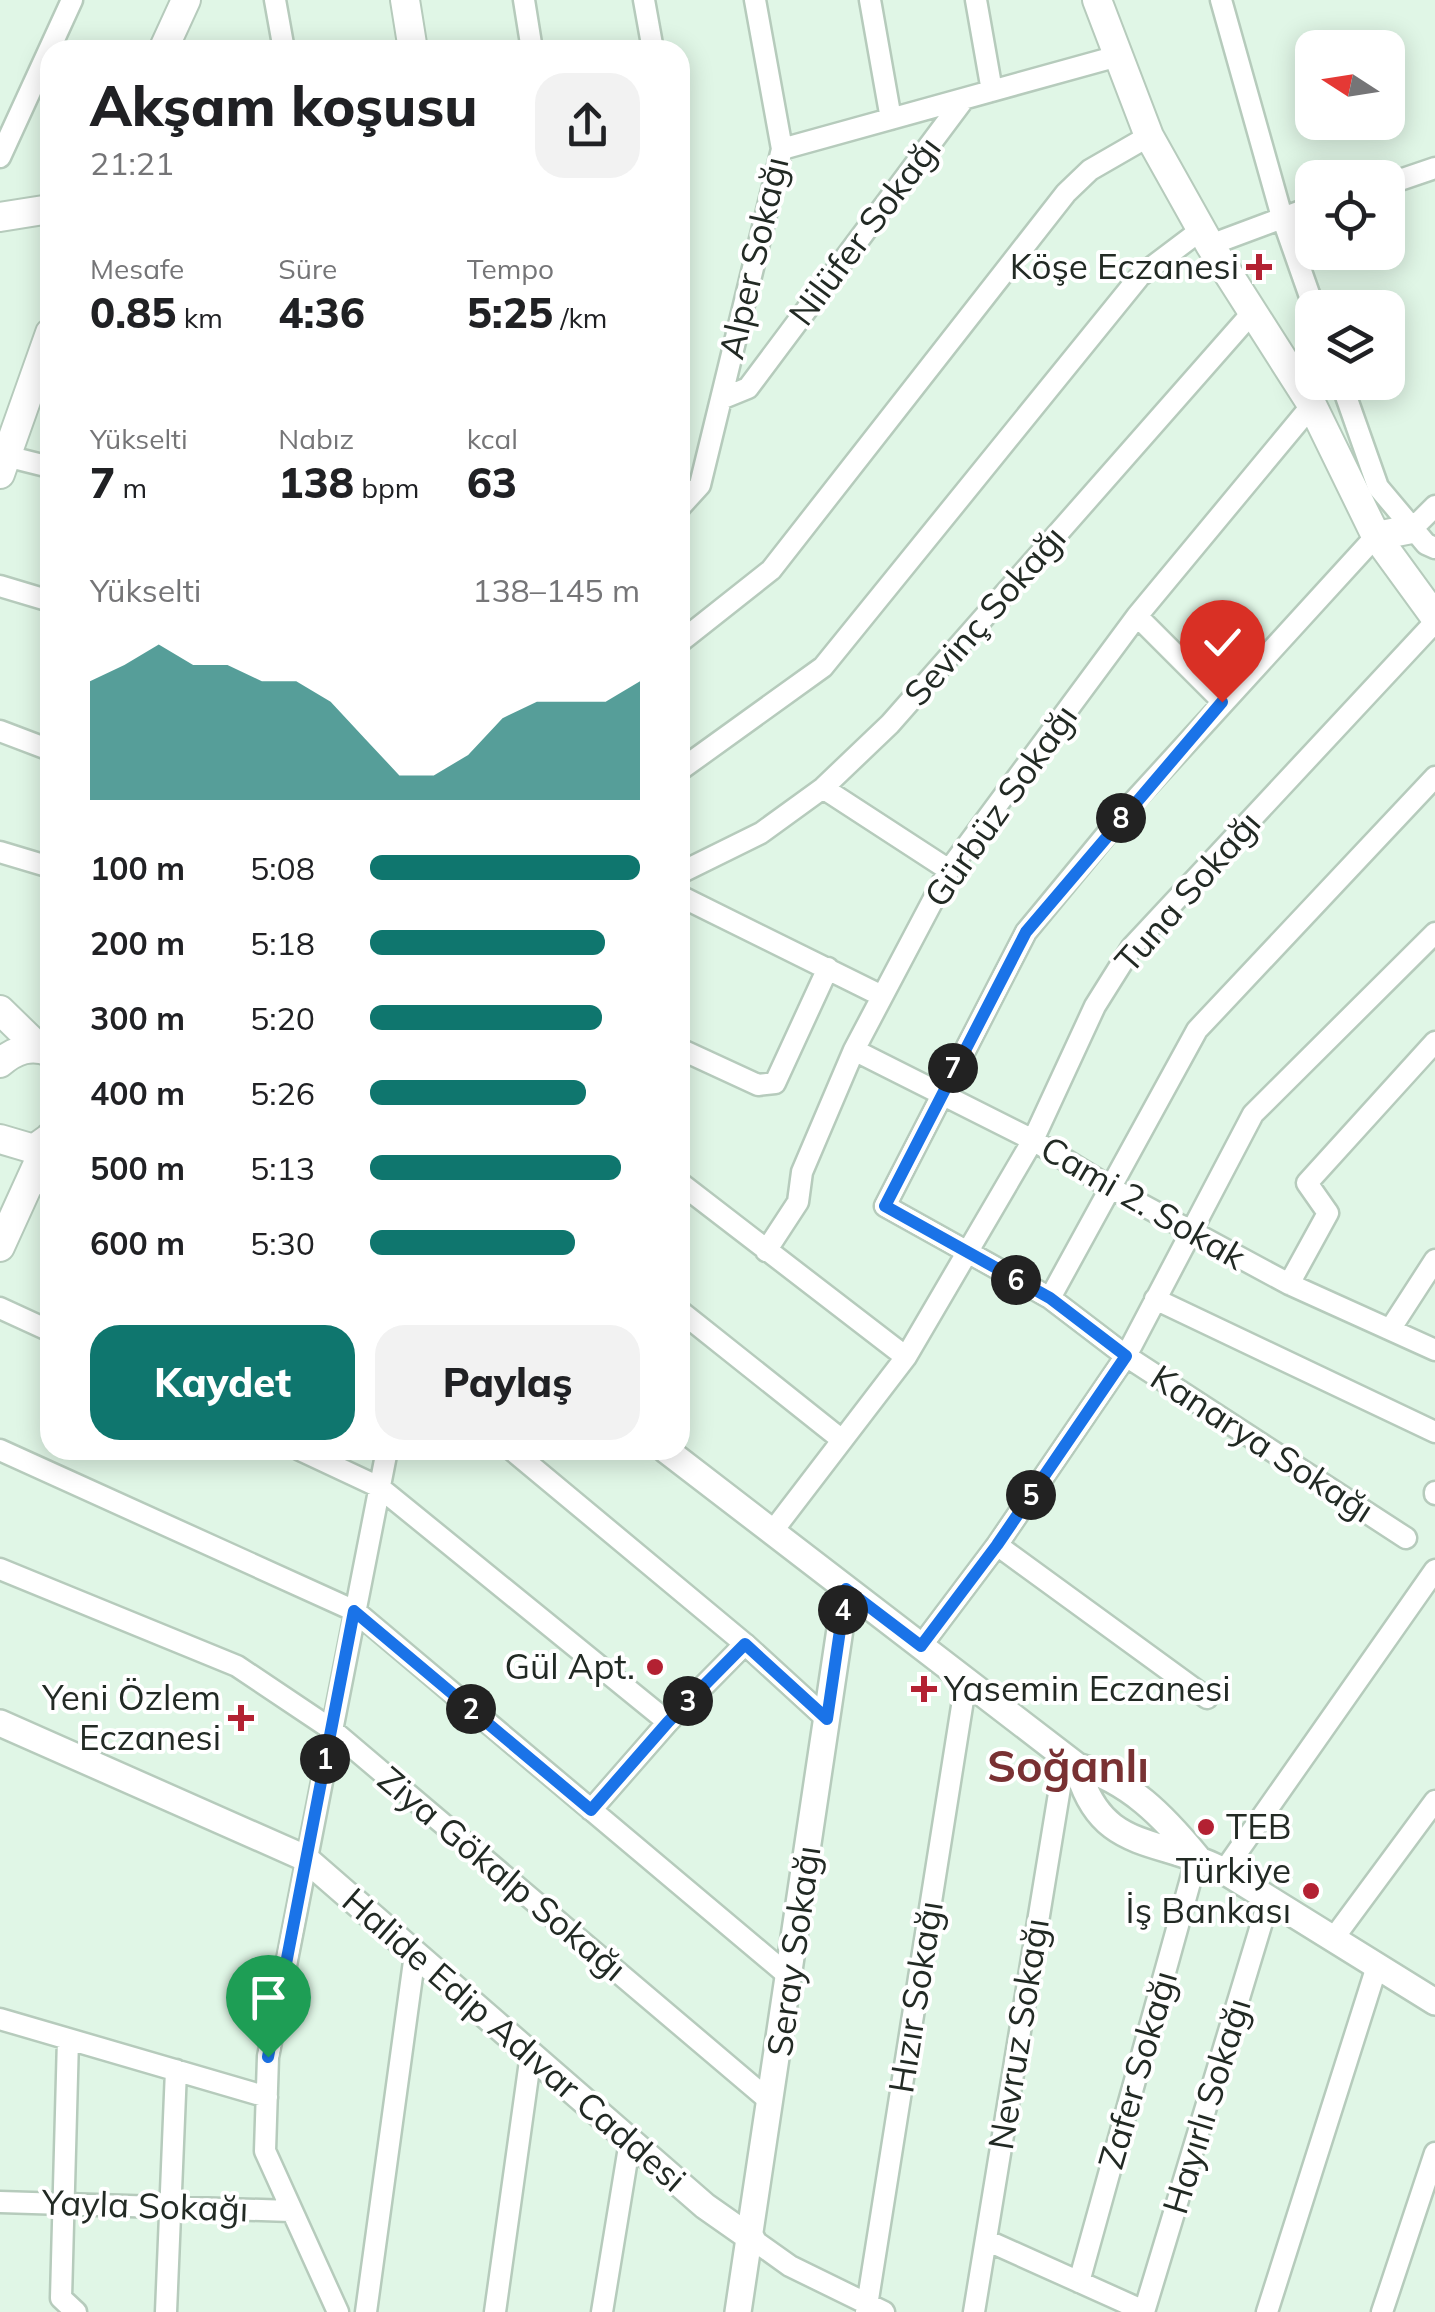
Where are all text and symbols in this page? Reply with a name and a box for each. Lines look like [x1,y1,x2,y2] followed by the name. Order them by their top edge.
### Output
[1295,30,1405,140] north arrow
[1295,30,1405,400] map controls
[90,71,478,140] text: Akşam koşusu
[535,73,640,178] button: share
[779,127,950,334] street label: Nilüfer Sokağı
[90,143,174,183] text: 21:21
[708,152,798,363] street label: Alper Sokağı
[1295,160,1405,270] button: locate
[1010,244,1239,288] place label: Köşe Eczanesi
[90,251,184,286] text: Mesafe
[278,251,337,286] text: Süre
[467,251,554,286] text: Tempo
[1248,256,1270,278] marker: Köşe Eczanesi
[90,286,177,339] text: 0.85
[278,286,365,339] text: 4:36
[467,286,553,339] text: 5:25
[1295,290,1405,400] button: layers
[177,300,223,335] text: km
[553,300,607,335] text: /km
[90,421,188,456] text: Yükselti
[278,421,354,456] text: Nabız
[467,421,518,456] text: kcal
[90,456,115,509] text: 7
[278,456,354,509] text: 138
[467,456,517,509] text: 63
[115,470,147,505] text: m
[354,470,419,505] text: bpm
[894,516,1075,715] street label: Sevinç Sokağı
[90,570,201,610] text: Yükselti
[472,570,640,610] text: 138–145 m
[1180,600,1265,703] pin
[1195,615,1250,670] icon: check
[914,696,1086,915] street label: Gürbüz Sokağı
[1096,793,1146,843] pin: 8
[1113,800,1129,835] text: 8
[1105,802,1269,981] street label: Tuna Sokağı
[90,848,185,888] text: 100 m
[250,848,315,888] text: 5:08
[90,923,185,963] text: 200 m
[250,923,315,963] text: 5:18
[90,998,185,1038] text: 300 m
[250,998,315,1038] text: 5:20
[928,1043,978,1093] pin: 7
[945,1050,961,1085] text: 7
[90,1073,185,1113] text: 400 m
[250,1073,315,1113] text: 5:26
[1033,1126,1255,1279] street label: Cami 2. Sokak
[90,1148,185,1188] text: 500 m
[250,1148,315,1188] text: 5:13
[90,1223,185,1263] text: 600 m
[250,1223,315,1263] text: 5:30
[991,1255,1041,1305] pin: 6
[1008,1262,1024,1297] text: 6
[90,1325,355,1440] button: Kaydet
[375,1325,640,1440] button: Paylaş
[1143,1355,1382,1532] street label: Kanarya Sokağı
[1006,1470,1056,1520] pin: 5
[1023,1477,1039,1512] text: 5
[818,1585,868,1635] pin: 4
[835,1592,851,1627] text: 4
[504,1644,635,1688] place label: Gül Apt.
[644,1656,666,1678] marker: Gül Apt.
[943,1666,1231,1710] place label: Yasemin Eczanesi
[41,1675,221,1759] place label: Yeni Özlem Eczanesi
[663,1676,713,1726] pin: 3
[913,1678,935,1700] marker: Yasemin Eczanesi
[680,1683,696,1718] text: 3
[446,1684,496,1734] pin: 2
[463,1691,479,1726] text: 2
[230,1707,252,1729] marker: Yeni Özlem Eczanesi
[300,1734,350,1784] pin: 1
[987,1737,1149,1793] district label: Soğanlı
[317,1741,333,1776] text: 1
[370,1757,636,1990] street label: Ziya Gökalp Sokağı
[1226,1804,1292,1848] place label: TEB
[1195,1816,1217,1838] marker: TEB
[756,1843,830,2059] street label: Seray Sokağı
[1126,1848,1291,1932] place label: Türkiye İş Bankası
[334,1878,696,2201] street label: Halide Edip Adıvar Caddesi
[1300,1880,1322,1902] marker: Türkiye İş Bankası
[878,1898,952,2096] street label: Hızır Sokağı
[978,1915,1058,2153] street label: Nevruz Sokağı
[226,1955,311,2058] pin
[1088,1966,1186,2174] street label: Zafer Sokağı
[241,1970,296,2025] icon: arrive
[1152,1993,1260,2219] street label: Hayırlı Sokağı
[40,2179,249,2231] street label: Yayla Sokağı

